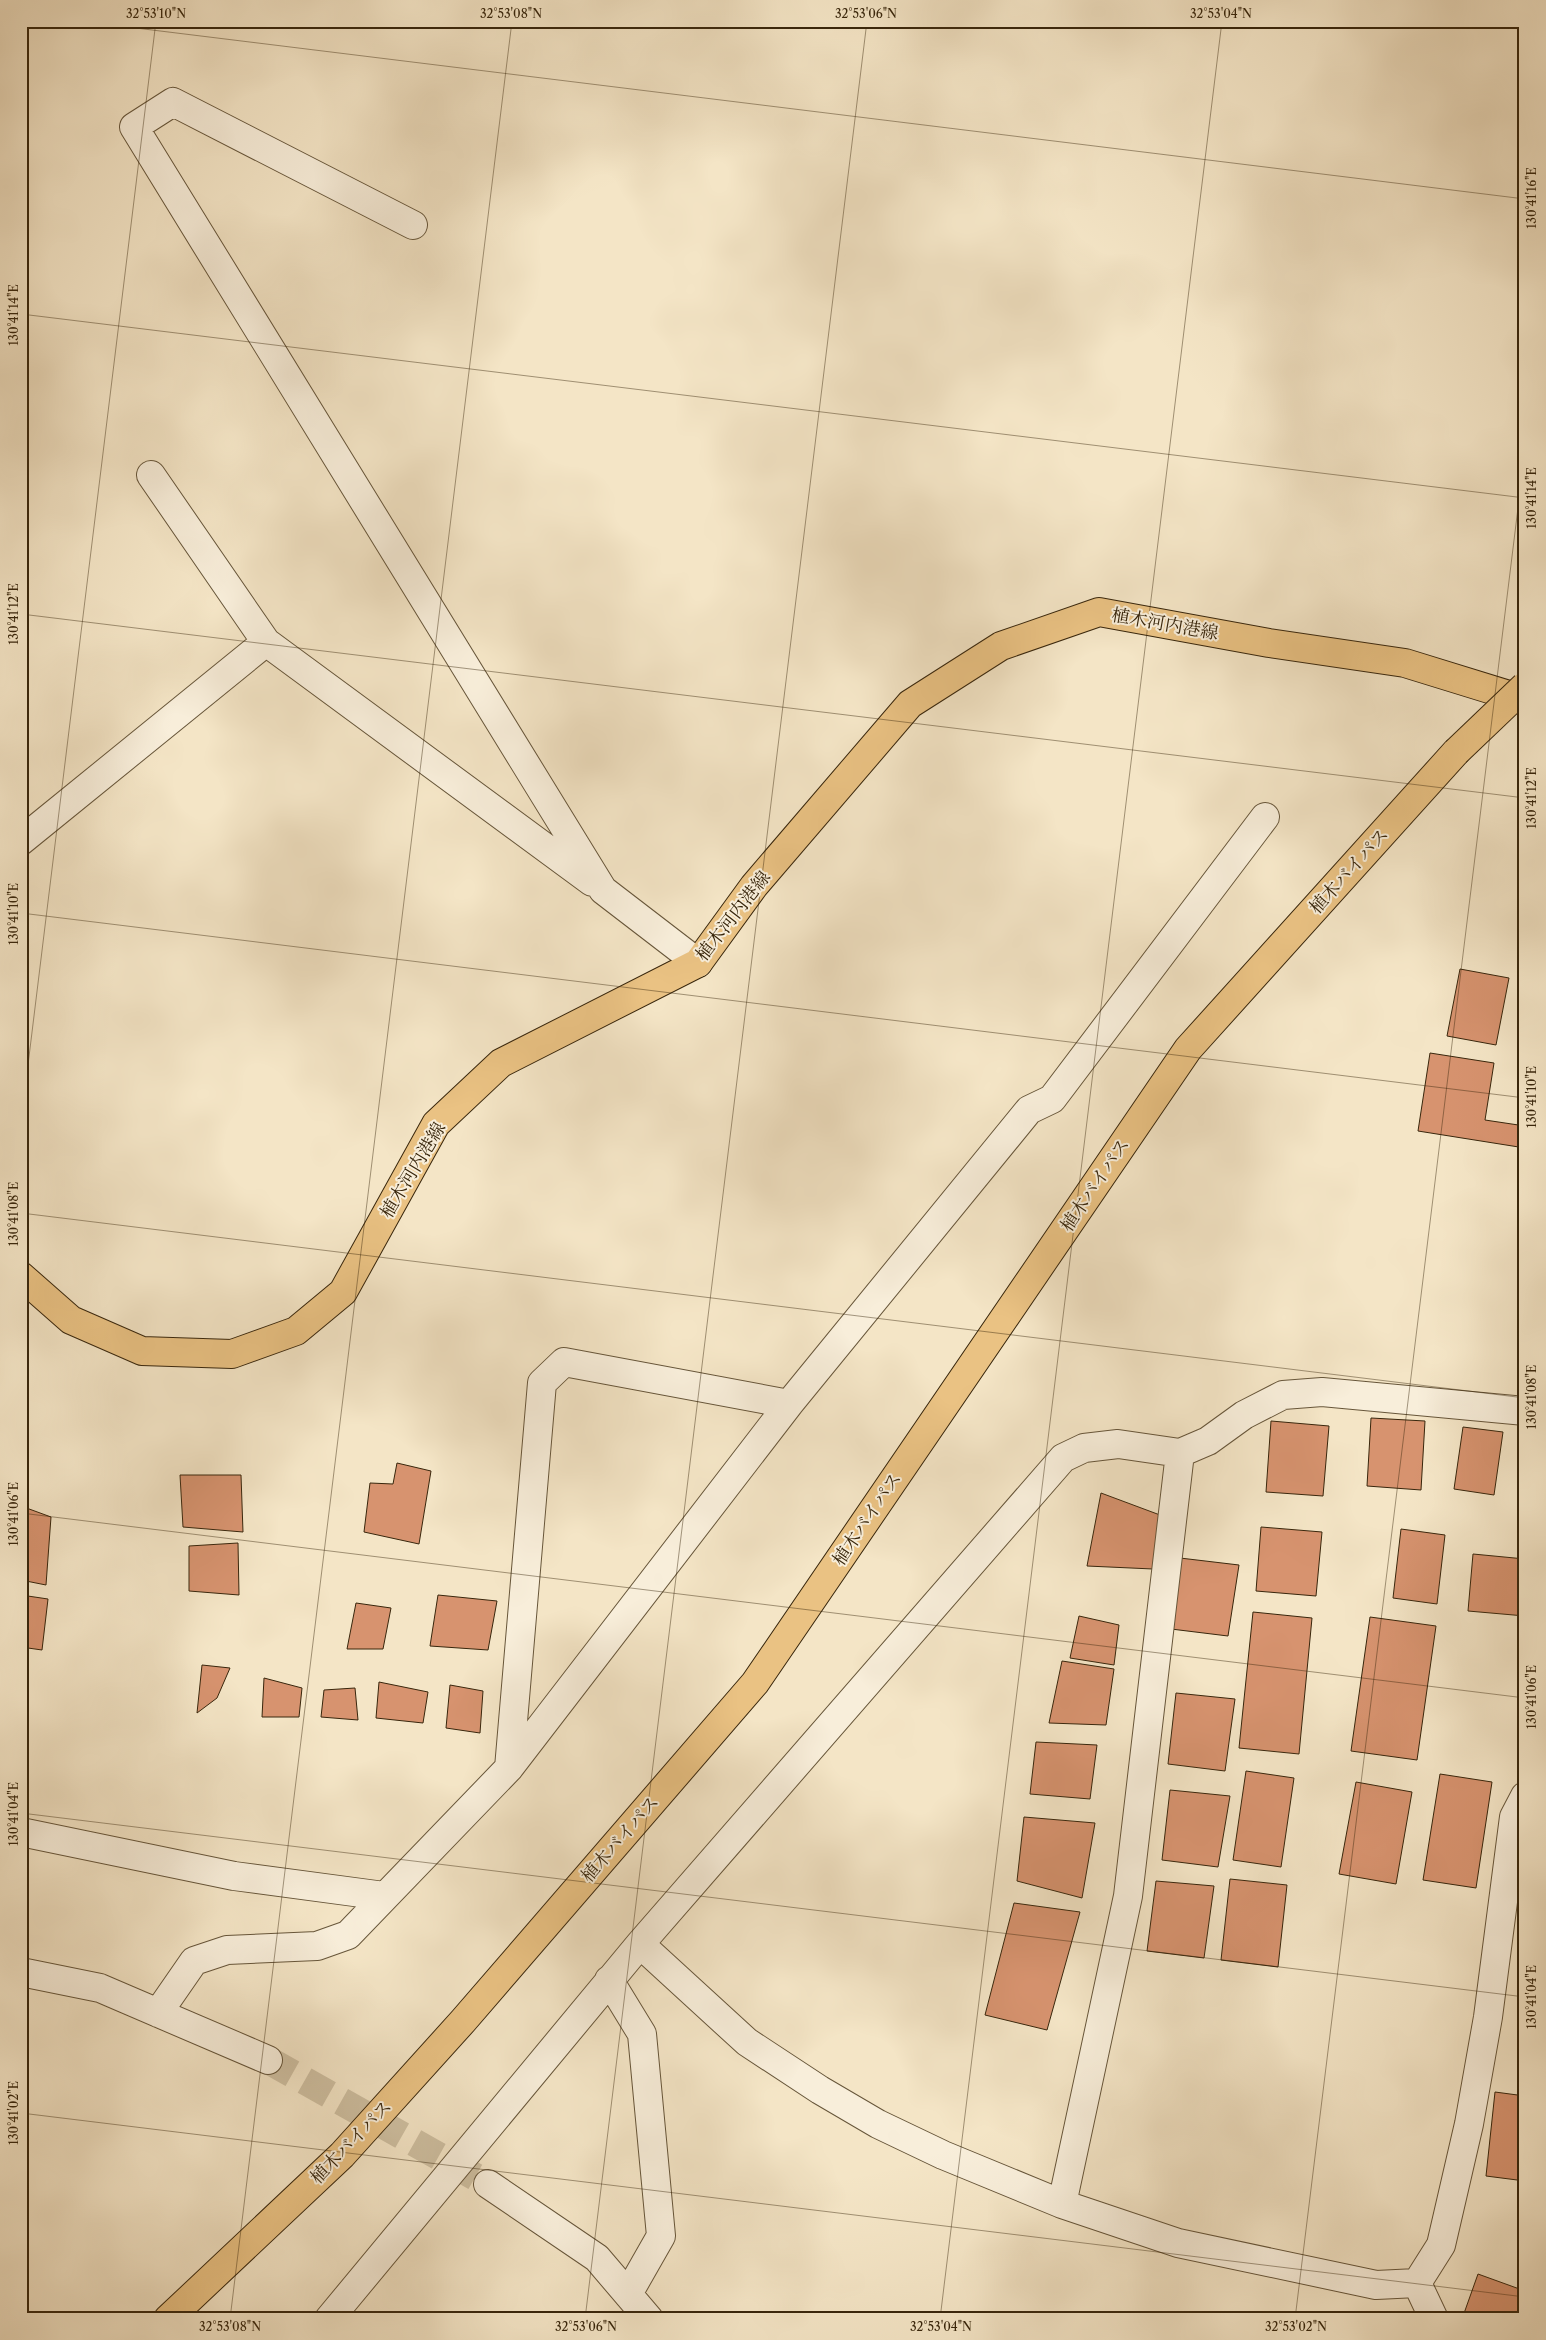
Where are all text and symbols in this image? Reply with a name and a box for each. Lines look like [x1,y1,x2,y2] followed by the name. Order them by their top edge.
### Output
[126,6,186,21] text: 32°53'10"N
[480,6,542,21] text: 32°53'08"N
[835,6,897,21] text: 32°53'06"N
[1190,6,1252,21] text: 32°53'04"N
[1524,167,1539,229] text: 130°41'16"E
[6,284,21,346] text: 130°41'14"E
[1524,467,1539,529] text: 130°41'14"E
[6,583,21,645] text: 130°41'12"E
[1110,604,1220,644] street label: 植木河内港線
[1524,767,1539,829] text: 130°41'12"E
[1305,824,1393,918] street label: 植木バイパス
[691,867,775,965] street label: 植木河内港線
[6,883,21,945] text: 130°41'10"E
[1524,1066,1539,1128] text: 130°41'10"E
[376,1118,450,1222] street label: 植木河内港線
[1056,1134,1134,1236] street label: 植木バイパス
[6,1182,21,1246] text: 130°41'08"E
[1524,1365,1539,1429] text: 130°41'08"E
[828,1468,906,1570] street label: 植木バイパス
[6,1482,21,1546] text: 130°41'06"E
[1524,1665,1539,1729] text: 130°41'06"E
[6,1782,21,1846] text: 130°41'04"E
[576,1791,664,1887] street label: 植木バイパス
[1524,1965,1539,2029] text: 130°41'04"E
[6,2081,21,2145] text: 130°41'02"E
[306,2096,396,2188] street label: 植木バイパス
[199,2319,261,2334] text: 32°53'08"N
[555,2319,617,2334] text: 32°53'06"N
[910,2319,972,2334] text: 32°53'04"N
[1265,2319,1327,2334] text: 32°53'02"N

